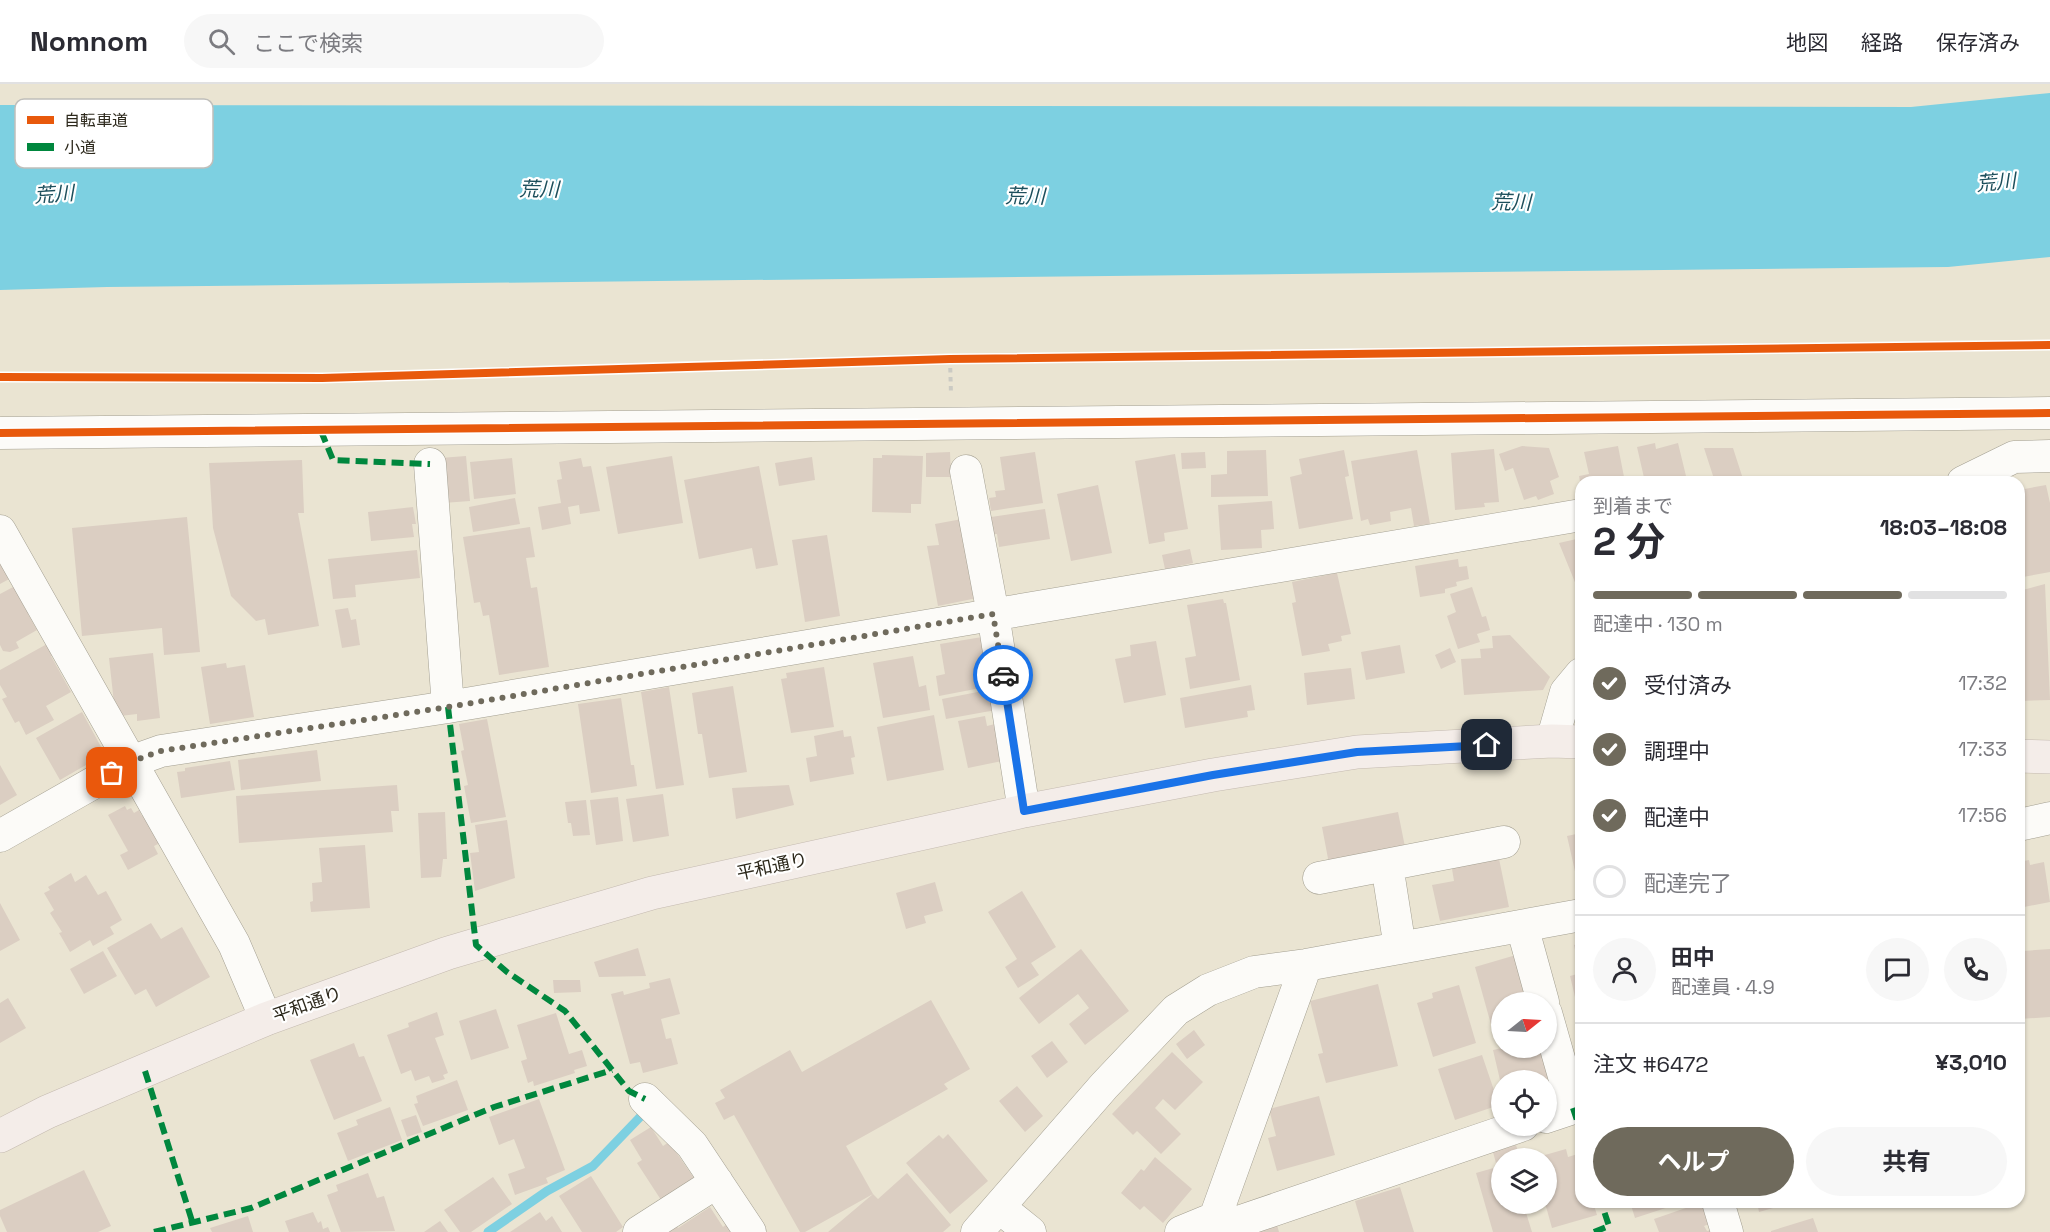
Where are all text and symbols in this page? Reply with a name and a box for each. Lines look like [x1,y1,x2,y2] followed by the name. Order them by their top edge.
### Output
[184,14,604,68] search box
[30,23,148,59] text: Nomnom
[205,25,238,58] icon: search
[253,29,363,57] text: ここで検索
[1786,29,1828,56] text: 地図
[1861,29,1903,56] text: 経路
[1936,29,2020,56] text: 保存済み
[15,99,213,168] legend
[64,110,128,131] text: 自転車道
[64,137,96,158] text: 小道
[1975,167,2019,197] water label: 荒川
[519,176,561,202] water label: 荒川
[33,179,77,208] water label: 荒川
[1005,183,1047,209] water label: 荒川
[1491,189,1533,215] water label: 荒川
[1593,493,1673,519] text: 到着まで
[1880,513,2007,541] text: 18:03–18:08
[1593,517,1665,566] text: 2 分
[1593,611,1723,637] text: 配達中 · 130 m
[973,645,1033,705] courier
[987,659,1020,692] icon: car
[1593,667,1626,700] icon: check
[1958,670,2007,696] text: 17:32
[1644,671,1732,699] text: 受付済み
[1461,719,1512,770] pin
[1470,728,1503,761] icon: home
[1593,733,1626,766] icon: check
[1958,736,2007,762] text: 17:33
[1644,737,1710,765] text: 調理中
[86,747,137,798] pin
[95,756,128,789] icon: bag
[1593,799,1626,832] icon: check
[1958,802,2007,828] text: 17:56
[1644,803,1710,831] text: 配達中
[734,847,810,885] street label: 平和通り
[1644,869,1732,897] text: 配達完了
[1593,938,1656,1001] button: person
[1866,938,1929,1001] button: chat
[1944,938,2007,1001] button: phone
[1671,943,1715,971] text: 田中
[1671,974,1775,1000] text: 配達員 · 4.9
[269,981,345,1027] street label: 平和通り
[1491,992,1557,1058] north arrow
[1491,992,1557,1214] map controls
[1935,1048,2007,1076] text: ¥3,010
[1593,1050,1708,1078] text: 注文 #6472
[1491,1070,1557,1136] button: locate
[1593,1127,1794,1196] button: ヘルプ
[1806,1127,2007,1196] button: 共有
[1491,1148,1557,1214] button: layers

